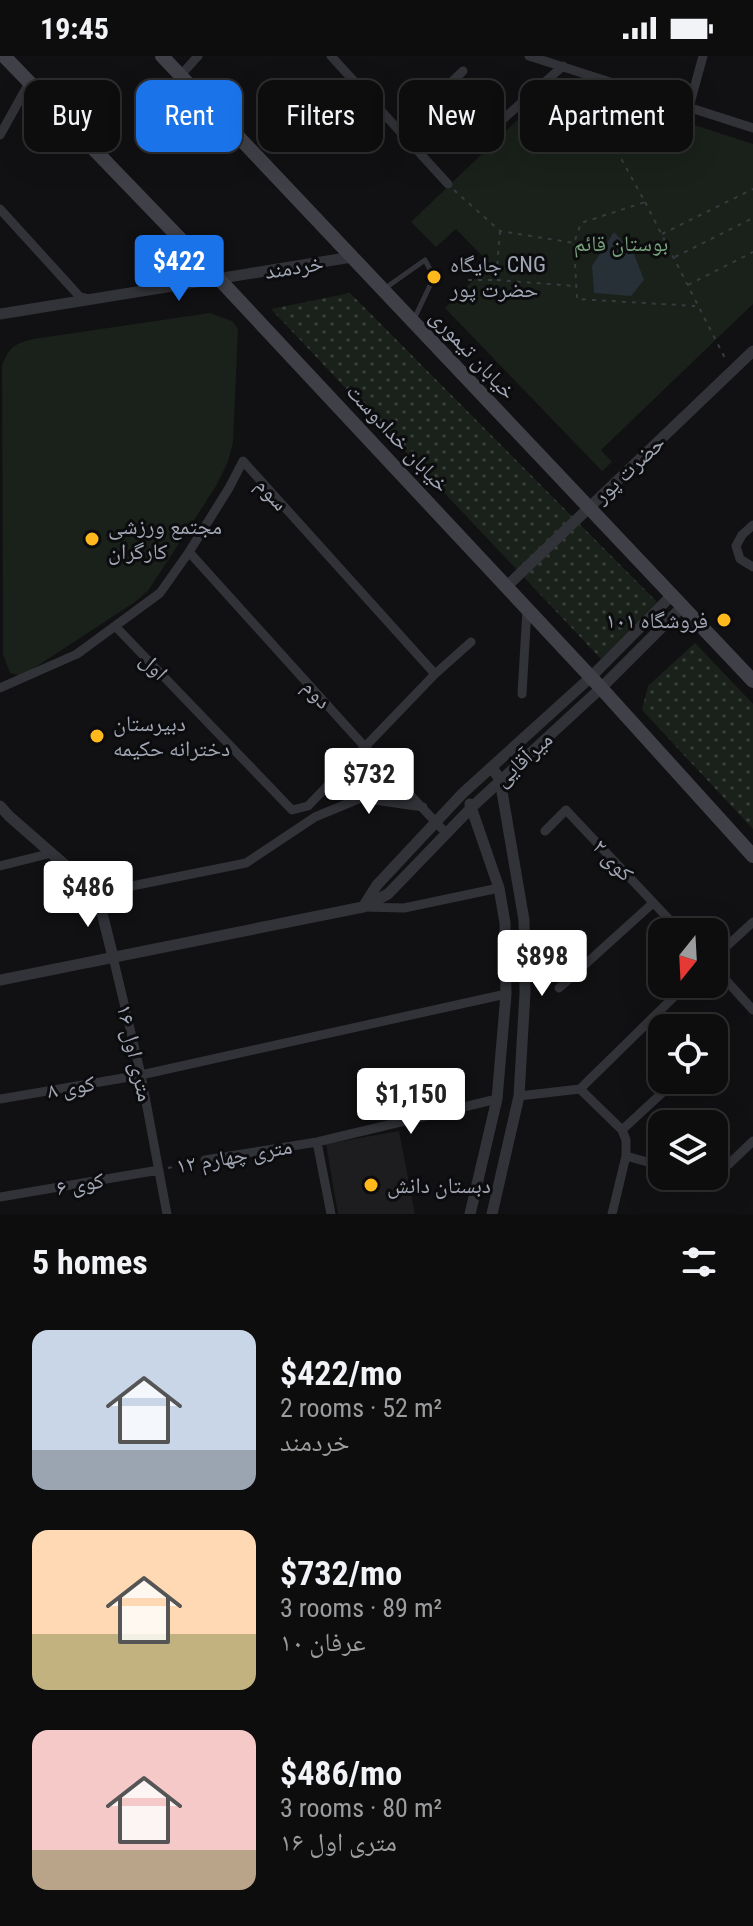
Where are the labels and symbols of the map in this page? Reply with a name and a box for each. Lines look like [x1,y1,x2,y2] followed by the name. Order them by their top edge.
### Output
[574,231,668,258] park label: بوستان قائم
[132,235,226,303] pin: $422
[263,250,325,284] street label: خردمند
[449,252,546,303] place label: جایگاه CNG حضرت پور
[425,268,443,286] marker: جایگاه CNG حضرت پور
[424,304,521,405] street label: خیابان تیموری
[341,379,454,498] street label: خیابان خدادوست
[587,430,671,510] street label: حضرت پور
[249,472,293,517] street label: سوم
[108,514,222,565] place label: مجتمع ورزشی کارگران
[83,530,101,548] marker: مجتمع ورزشی کارگران
[606,608,708,633] place label: فروشگاه ۱۰۱
[715,611,733,629] marker: فروشگاه ۱۰۱
[134,647,173,686] street label: اول
[296,674,336,715] street label: دوم
[113,711,230,761] place label: دبیرستان دخترانه حکیمه
[489,726,558,792] street label: میرآقایی
[88,727,106,745] marker: دبیرستان دخترانه حکیمه
[322,748,416,816] pin: $732
[587,834,638,887] street label: کوی ۲
[41,861,135,929] pin: $486
[648,918,728,998] north arrow
[495,930,589,998] pin: $898
[111,1002,158,1104] street label: ۱۶ متری اول
[346,1068,476,1136] pin: $1,150
[45,1071,97,1104] street label: کوی ۸
[174,1133,294,1180] street label: ۱۲ متری چهارم
[54,1168,106,1201] street label: کوی ۶
[387,1173,491,1199] place label: دبستان دانش
[362,1176,380,1194] marker: دبستان دانش

